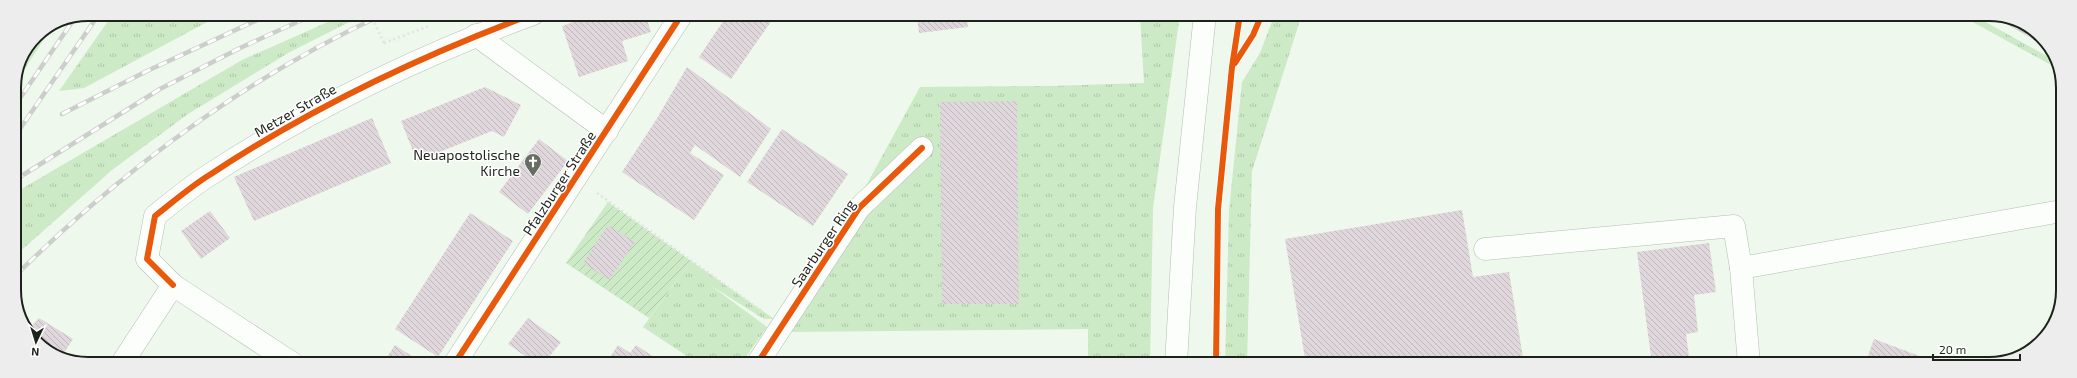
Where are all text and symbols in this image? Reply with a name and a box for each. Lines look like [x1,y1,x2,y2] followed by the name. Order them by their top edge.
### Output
[251,80,339,140] street label: Metzer Straße
[519,128,599,238] street label: Pfalzburger Straße
[413,146,520,179] place label: Neuapostolische Kirche
[523,152,543,177] church icon: Neuapostolische Kirche
[787,196,859,290] street label: Saarburger Ring
[16,322,56,362] north arrow
[1933,336,2020,362] scale bar
[1939,342,1966,356] text: 20 m
[31,346,40,359] text: N

